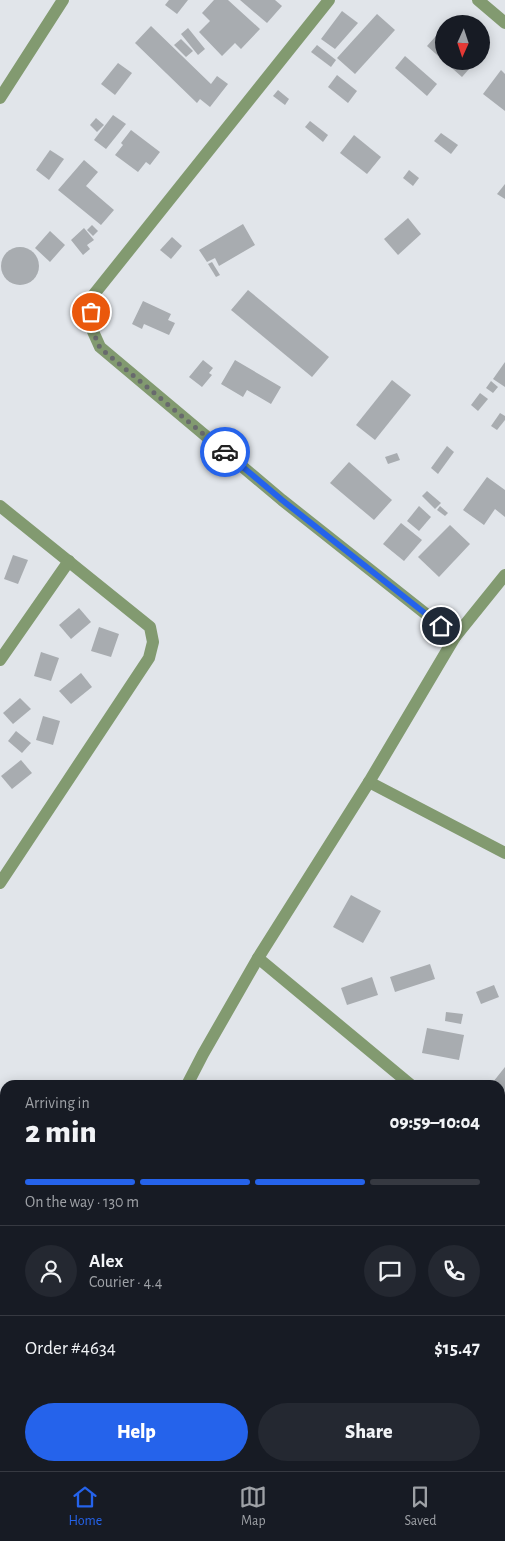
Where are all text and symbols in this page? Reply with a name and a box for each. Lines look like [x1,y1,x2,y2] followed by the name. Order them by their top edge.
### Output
[435,15,490,70] north arrow
[435,15,490,70] map controls
[70,291,112,333] pin
[77,298,105,326] icon: bag
[200,427,250,477] courier
[211,438,239,466] icon: car
[420,605,462,647] pin
[427,612,455,640] icon: home
[25,1095,90,1111] text: Arriving in
[390,1113,480,1132] text: 09:59–10:04
[25,1116,97,1148] text: 2 min
[25,1194,139,1210] text: On the way · 130 m
[25,1245,77,1297] button: person
[364,1245,416,1297] button: chat
[428,1245,480,1297] button: phone
[89,1252,123,1271] text: Alex
[89,1274,162,1290] text: Courier · 4.4
[25,1339,116,1358] text: Order #4634
[434,1339,480,1358] text: $15.47
[25,1403,248,1461] button: Help
[258,1403,480,1461] button: Share
[69,1483,102,1530] tab: Home
[239,1483,267,1530] tab: Map
[404,1483,436,1530] tab: Saved

